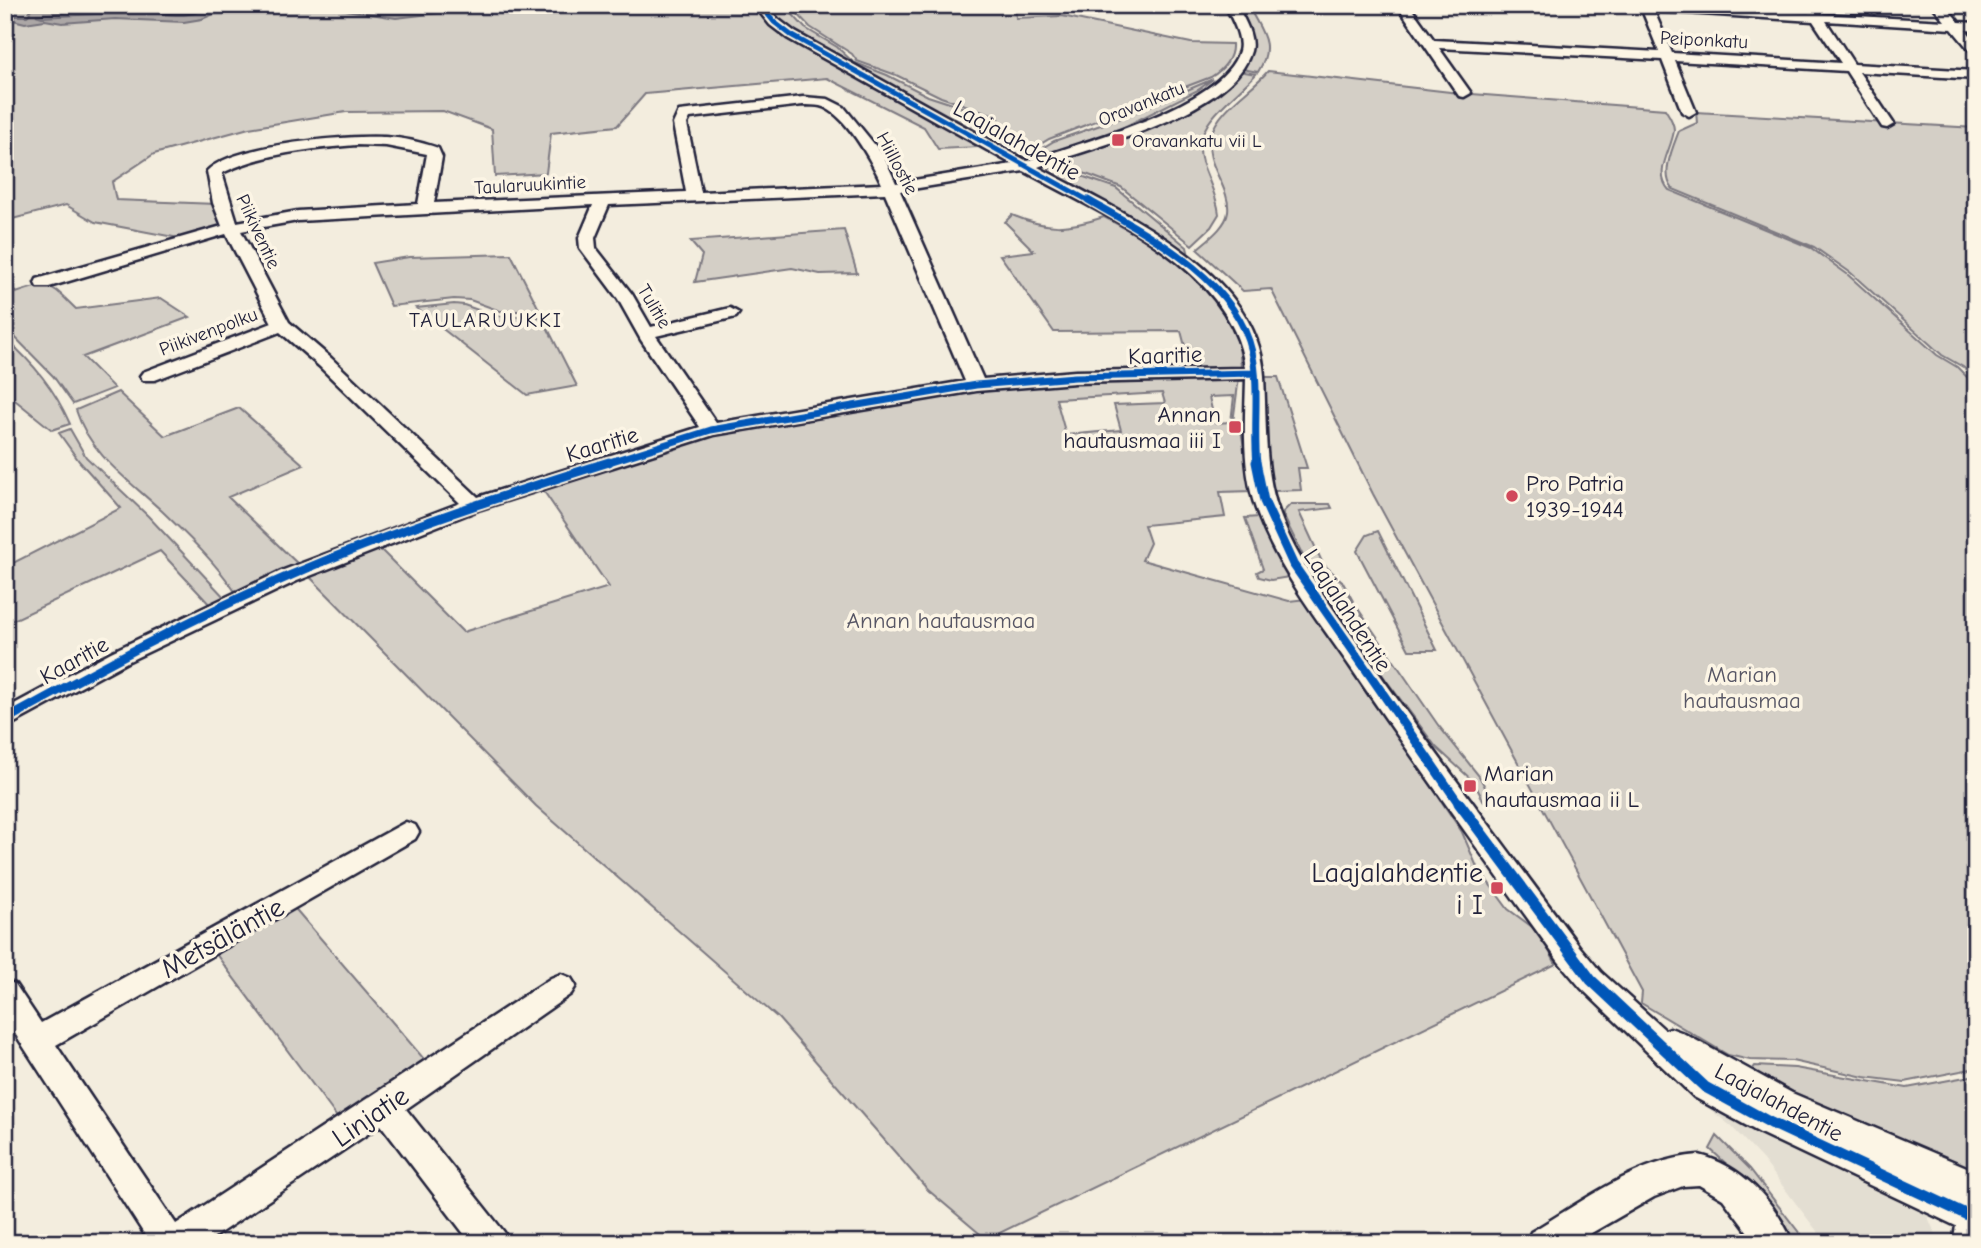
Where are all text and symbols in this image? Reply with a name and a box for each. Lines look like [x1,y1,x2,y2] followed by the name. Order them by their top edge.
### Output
[1659,27,1749,53] street label: Peiponkatu
[1095,77,1188,131] street label: Oravankatu
[948,94,1085,186] street label: Laajalahdentie
[871,128,923,199] street label: Hiillostie
[1132,130,1262,152] place label: Oravankatu vii L
[1110,132,1126,148] marker: Oravankatu vii L
[474,171,586,199] street label: Taularuukintie
[231,191,285,272] street label: Piikiventie
[633,281,676,332] street label: Tulitie
[156,303,261,361] street label: Piikivenpolku
[409,308,563,332] district label: TAULARUUKKI
[1127,341,1203,370] street label: Kaaritie
[1063,401,1221,454] place label: Annan hautausmaa iii I
[1227,419,1243,435] marker: Annan hautausmaa iii I
[563,421,642,468] street label: Kaaritie
[1526,470,1624,523] place label: Pro Patria 1939-1944
[1504,488,1520,504] marker: Pro Patria 1939-1944
[1298,544,1397,677] street label: Laajalahdentie
[847,607,1035,634] park label: Annan hautausmaa
[35,631,113,690] street label: Kaaritie
[1683,661,1801,714] park label: Marian hautausmaa
[1484,760,1640,813] place label: Marian hautausmaa ii L
[1462,778,1478,794] marker: Marian hautausmaa ii L
[1311,857,1483,921] place label: Laajalahdentie i I
[1489,880,1505,896] marker: Laajalahdentie i I
[155,891,290,985] street label: Metsäläntie
[1710,1057,1847,1147] street label: Laajalahdentie
[326,1080,415,1154] street label: Linjatie

